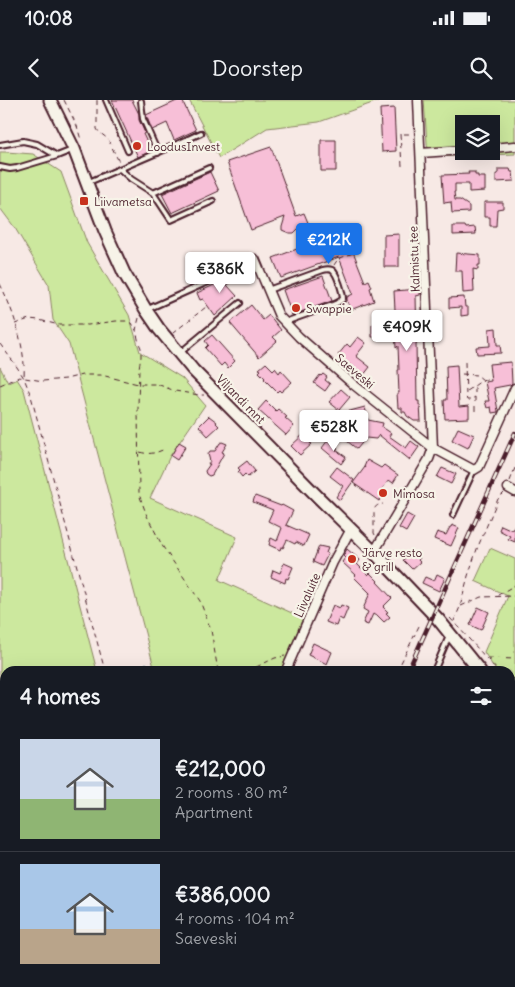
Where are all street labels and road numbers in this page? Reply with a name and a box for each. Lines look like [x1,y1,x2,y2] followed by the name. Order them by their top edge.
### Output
[405,226,423,292] street label: Kalmistu tee
[332,350,378,392] street label: Saeveski
[213,371,269,427] street label: Viljandi mnt
[291,570,323,620] street label: Liivaluite

